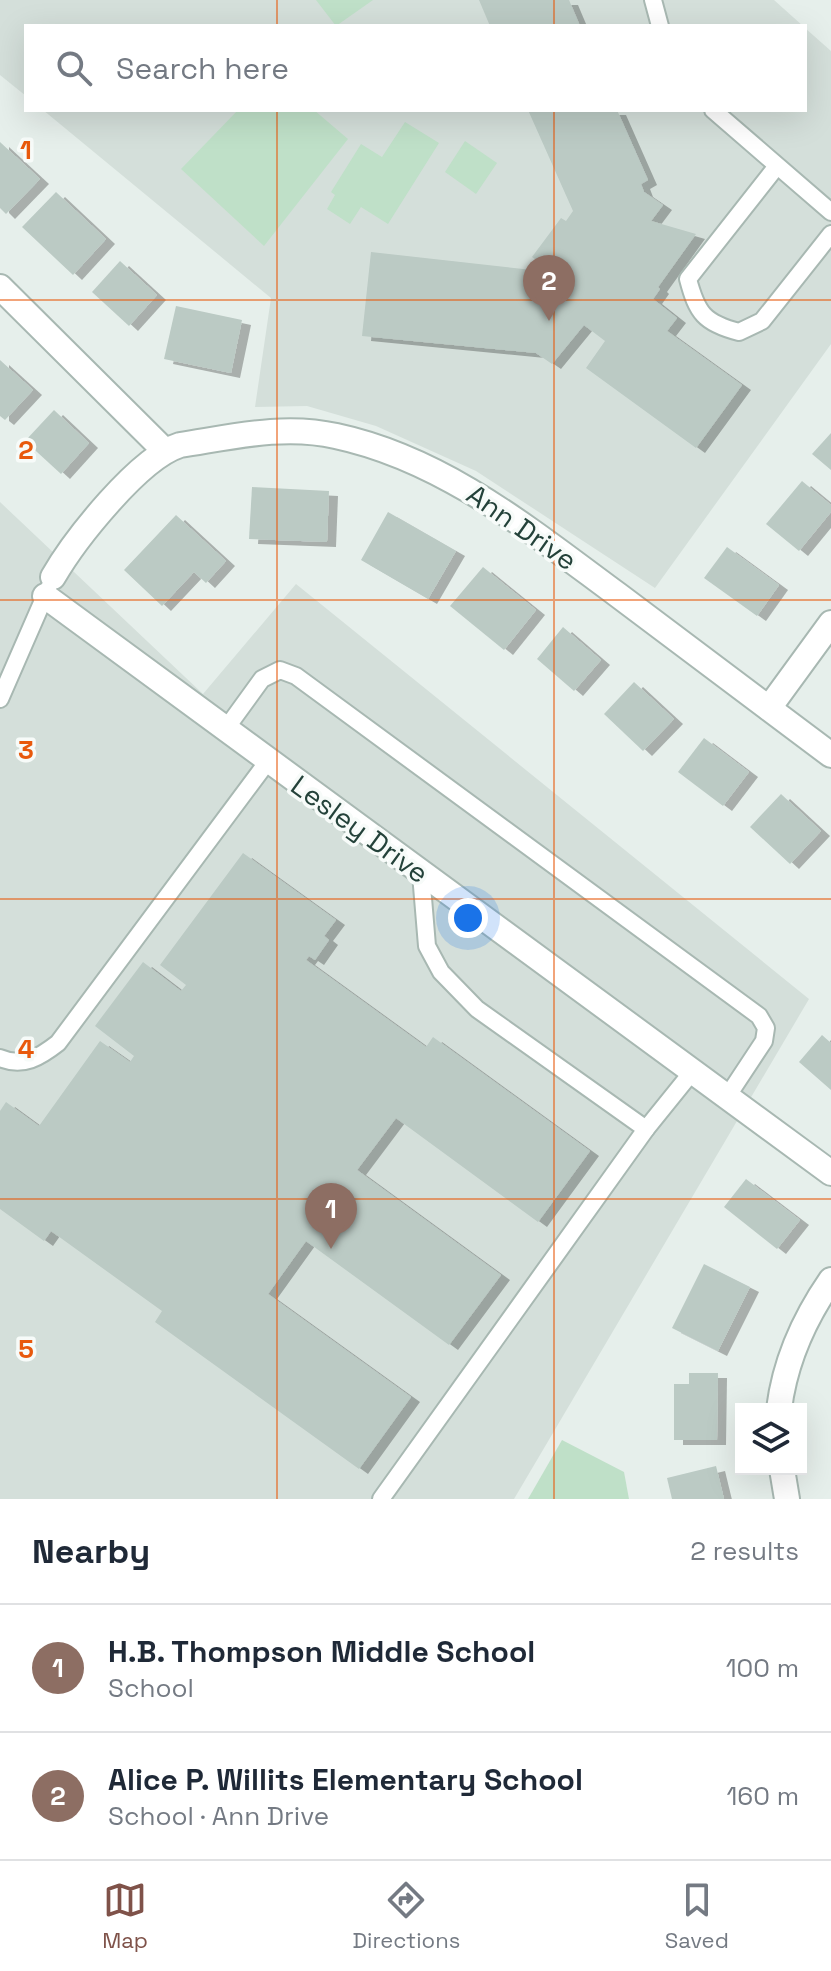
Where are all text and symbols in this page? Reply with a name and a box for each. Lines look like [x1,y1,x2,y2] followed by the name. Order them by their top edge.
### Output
[24,24,807,112] search box
[52,46,96,90] icon: search
[116,49,289,88] text: Search here
[20,133,32,167] text: 1
[523,255,575,321] pin: 2
[18,433,34,467] text: 2
[460,476,584,578] street label: Ann Drive
[18,733,34,767] text: 3
[284,767,436,891] street label: Lesley Drive
[448,898,488,938] your location
[18,1032,34,1066] text: 4
[305,1183,357,1249] pin: 1
[18,1332,34,1366] text: 5
[735,1403,807,1475] map controls
[735,1403,807,1475] button: layers
[32,1530,150,1573] text: Nearby
[690,1534,799,1568] text: 2 results
[108,1632,535,1671] text: H.B. Thompson Middle School
[52,1651,64,1685] text: 1
[726,1651,799,1685] text: 100 m
[108,1671,194,1705] text: School
[108,1760,583,1799] text: Alice P. Willits Elementary School
[50,1779,66,1813] text: 2
[727,1779,799,1813] text: 160 m
[108,1799,329,1833] text: School · Ann Drive
[102,1878,148,1954] tab: Map
[352,1878,460,1954] tab: Directions
[665,1878,729,1954] tab: Saved

